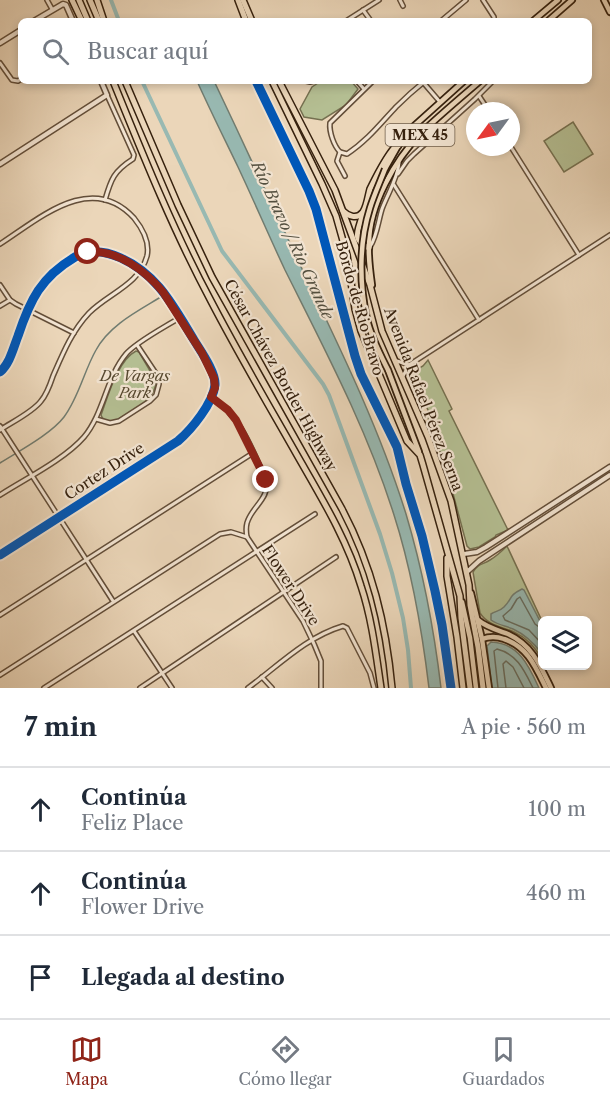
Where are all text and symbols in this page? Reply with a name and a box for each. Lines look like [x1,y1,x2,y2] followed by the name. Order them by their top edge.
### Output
[18,18,592,84] search box
[39,35,72,68] icon: search
[87,38,209,65] text: Buscar aquí
[466,102,520,156] north arrow
[386,124,454,146] road number: MEX 45
[247,156,339,324] water label: Río Bravo / Rio Grande
[74,238,100,264] route start
[332,238,388,378] street label: Bordo de Rio Bravo
[220,276,342,475] street label: César Chávez Border Highway
[380,304,468,494] street label: Avenida Rafael Pérez Serna
[99,366,171,402] park label: De Vargas Park
[60,438,148,504] street label: Cortez Drive
[252,466,278,492] route end
[258,541,324,629] street label: Flower Drive
[538,616,592,670] map controls
[538,616,592,670] button: layers
[24,711,97,743] text: 7 min
[462,715,586,739] text: A pie · 560 m
[81,784,187,811] text: Continúa
[24,793,57,826] icon: ahead
[528,797,586,821] text: 100 m
[81,811,183,835] text: Feliz Place
[81,868,187,895] text: Continúa
[24,877,57,910] icon: ahead
[526,881,586,905] text: 460 m
[81,895,204,919] text: Flower Drive
[24,961,57,994] icon: arrive
[81,964,285,991] text: Llegada al destino
[65,1033,108,1089] tab: Mapa
[239,1033,332,1089] tab: Cómo llegar
[462,1033,545,1089] tab: Guardados

